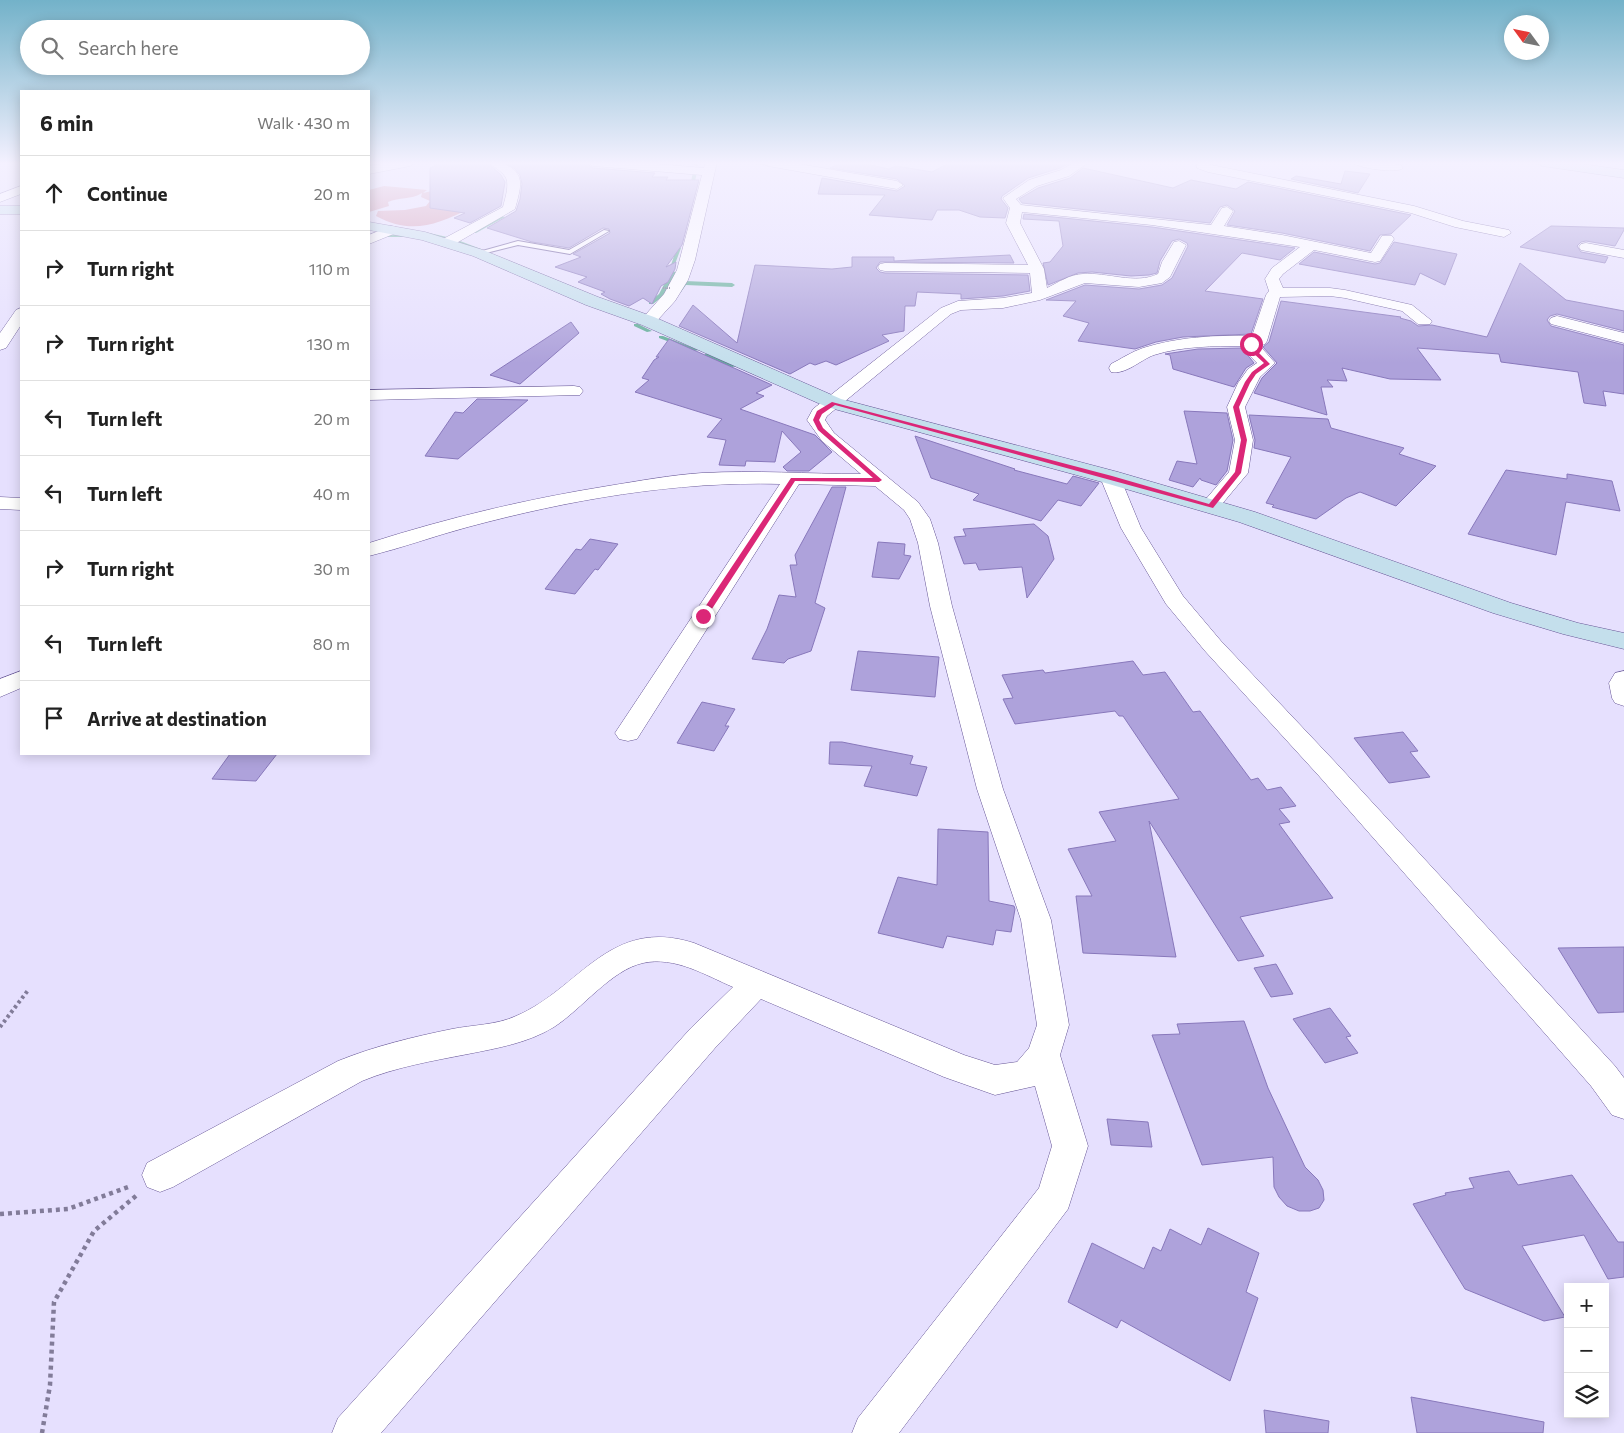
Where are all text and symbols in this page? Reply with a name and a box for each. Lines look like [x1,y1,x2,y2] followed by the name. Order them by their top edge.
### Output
[1504,15,1549,60] north arrow
[20,20,370,75] search box
[38,34,66,62] icon: search
[78,36,178,59] text: Search here
[40,110,93,135] text: 6 min
[257,113,350,132] text: Walk · 430 m
[40,179,68,207] icon: ahead
[87,182,167,205] text: Continue
[314,184,350,203] text: 20 m
[40,254,68,282] icon: right
[87,257,174,280] text: Turn right
[309,259,350,278] text: 110 m
[40,329,68,357] icon: right
[87,332,174,355] text: Turn right
[1240,333,1263,356] route start
[307,334,350,353] text: 130 m
[40,404,68,432] icon: left
[87,407,162,430] text: Turn left
[314,409,350,428] text: 20 m
[40,479,68,507] icon: left
[87,482,162,505] text: Turn left
[313,484,350,503] text: 40 m
[40,554,68,582] icon: right
[87,557,174,580] text: Turn right
[313,559,350,578] text: 30 m
[692,605,715,628] route end
[40,629,68,657] icon: left
[87,632,162,655] text: Turn left
[313,634,350,653] text: 80 m
[40,704,68,732] icon: arrive
[87,707,267,730] text: Arrive at destination
[1564,1283,1609,1418] map controls
[1564,1283,1609,1328] button: +
[1564,1328,1609,1373] button: −
[1564,1373,1609,1418] button: layers

